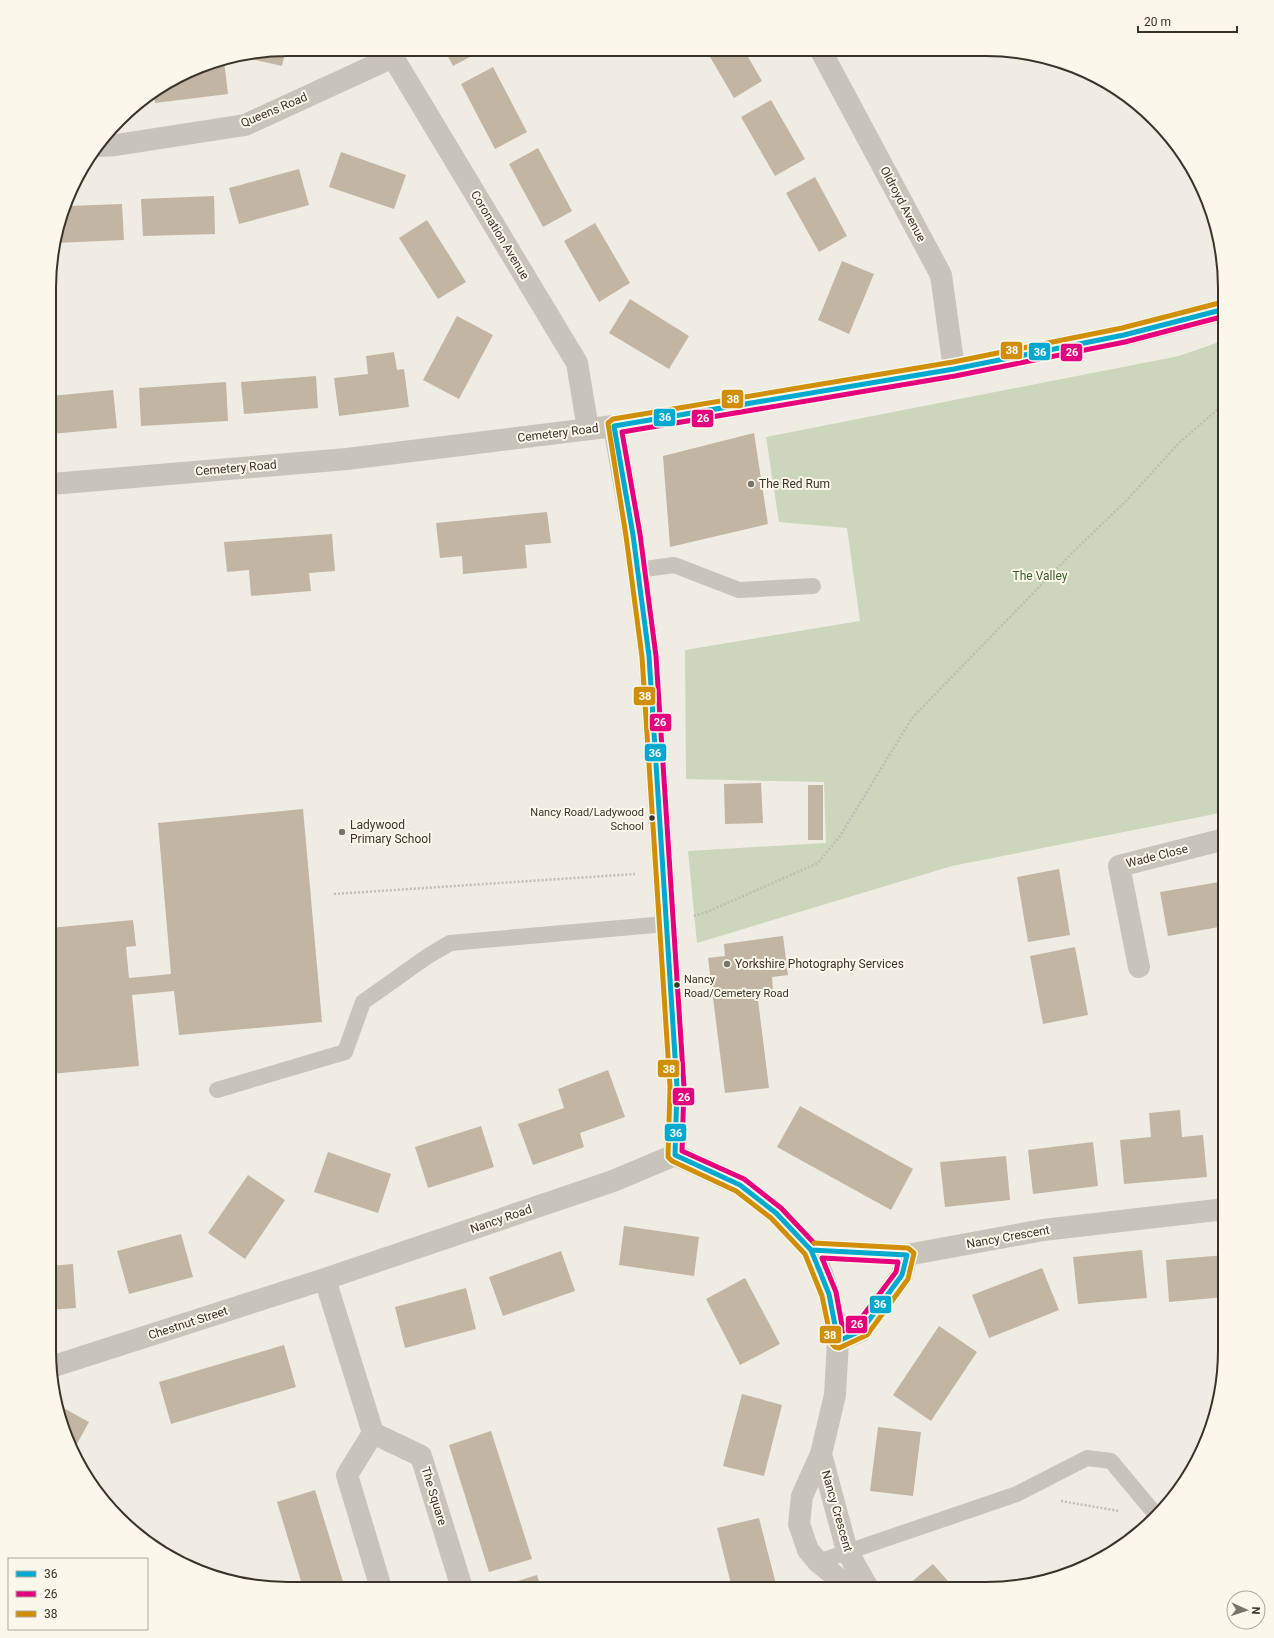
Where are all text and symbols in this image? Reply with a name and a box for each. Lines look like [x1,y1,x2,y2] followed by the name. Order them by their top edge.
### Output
[1138,8,1237,34] scale bar
[1144,15,1171,29] text: 20 m
[239,90,309,130] street label: Queens Road
[877,164,929,244] street label: Oldroyd Avenue
[468,188,532,282] street label: Coronation Avenue
[1000,341,1023,360] line badge: 38
[1028,342,1051,361] line badge: 36
[1060,343,1083,362] line badge: 26
[1006,344,1018,357] text: 38
[1034,346,1046,359] text: 36
[1066,346,1078,359] text: 26
[721,389,744,409] line badge: 38
[727,393,739,406] text: 38
[653,408,676,427] line badge: 36
[691,409,714,428] line badge: 26
[659,411,671,424] text: 36
[697,412,709,425] text: 26
[517,421,599,445] street label: Cemetery Road
[195,457,277,479] street label: Cemetery Road
[759,477,830,491] place label: The Red Rum
[746,479,756,489] marker: The Red Rum
[1013,569,1068,583] park label: The Valley
[633,686,656,706] line badge: 38
[639,690,651,703] text: 38
[649,713,672,732] line badge: 26
[654,716,666,729] text: 26
[644,743,667,762] line badge: 36
[649,747,661,760] text: 36
[530,806,644,833] place label: Nancy Road/Ladywood School
[647,813,657,823] marker: Nancy Road/Ladywood School
[350,818,431,846] place label: Ladywood Primary School
[337,827,347,837] marker: Ladywood Primary School
[1125,842,1189,870] street label: Wade Close
[735,957,904,971] place label: Yorkshire Photography Services
[722,959,732,969] marker: Yorkshire Photography Services
[684,973,789,1000] place label: Nancy Road/Cemetery Road
[672,980,682,990] marker: Nancy Road/Cemetery Road
[657,1059,680,1078] line badge: 38
[663,1063,675,1076] text: 38
[672,1087,695,1106] line badge: 26
[678,1091,690,1104] text: 26
[664,1123,687,1142] line badge: 36
[670,1127,682,1140] text: 36
[468,1202,534,1236] street label: Nancy Road
[965,1223,1051,1251] street label: Nancy Crescent
[869,1295,892,1314] line badge: 36
[874,1298,886,1311] text: 36
[147,1304,230,1342] street label: Chestnut Street
[845,1315,868,1334] line badge: 26
[851,1318,863,1331] text: 26
[819,1325,842,1344] line badge: 38
[824,1329,836,1342] text: 38
[418,1465,450,1527] street label: The Square
[819,1469,855,1553] street label: Nancy Crescent
[8,1558,148,1630] legend
[44,1567,58,1581] text: 36
[44,1587,58,1601] text: 26
[1226,1590,1266,1630] north arrow
[1249,1606,1262,1615] text: N
[44,1607,58,1621] text: 38

